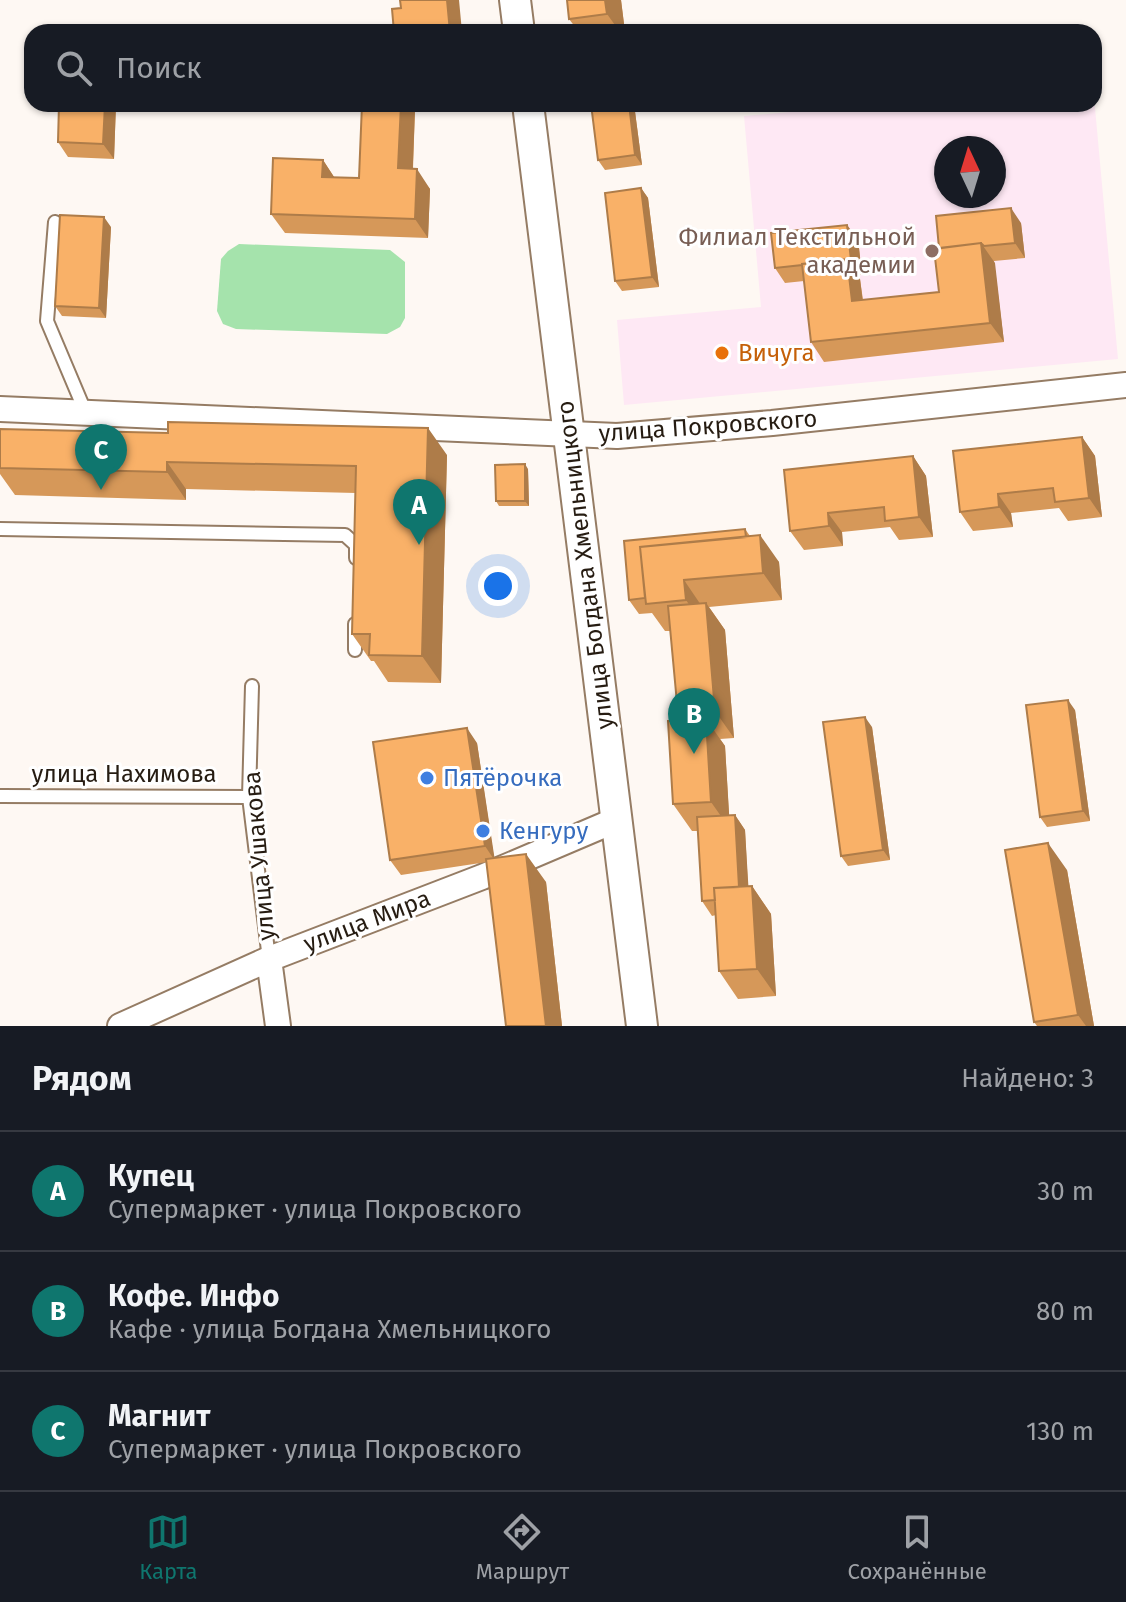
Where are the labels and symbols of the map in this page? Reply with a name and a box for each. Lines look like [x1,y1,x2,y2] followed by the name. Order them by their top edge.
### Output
[934,136,1006,208] north arrow
[678,223,916,279] place label: Филиал Текстильной академии
[923,242,941,260] marker: Филиал Текстильной академии
[738,339,814,367] place label: Вичуга
[713,344,731,362] marker: Вичуга
[551,399,619,731] street label: улица Богдана Хмельницкого
[598,404,818,448] street label: улица Покровского
[75,424,127,490] pin: C
[393,479,445,545] pin: A
[478,566,518,606] your location
[668,688,720,754] pin: B
[31,760,217,788] street label: улица Нахимова
[443,764,562,792] place label: Пятёрочка
[418,769,436,787] marker: Пятёрочка
[238,770,280,942] street label: улица Ушакова
[499,817,588,845] place label: Кенгуру
[474,822,492,840] marker: Кенгуру
[300,884,434,958] street label: улица Мира

